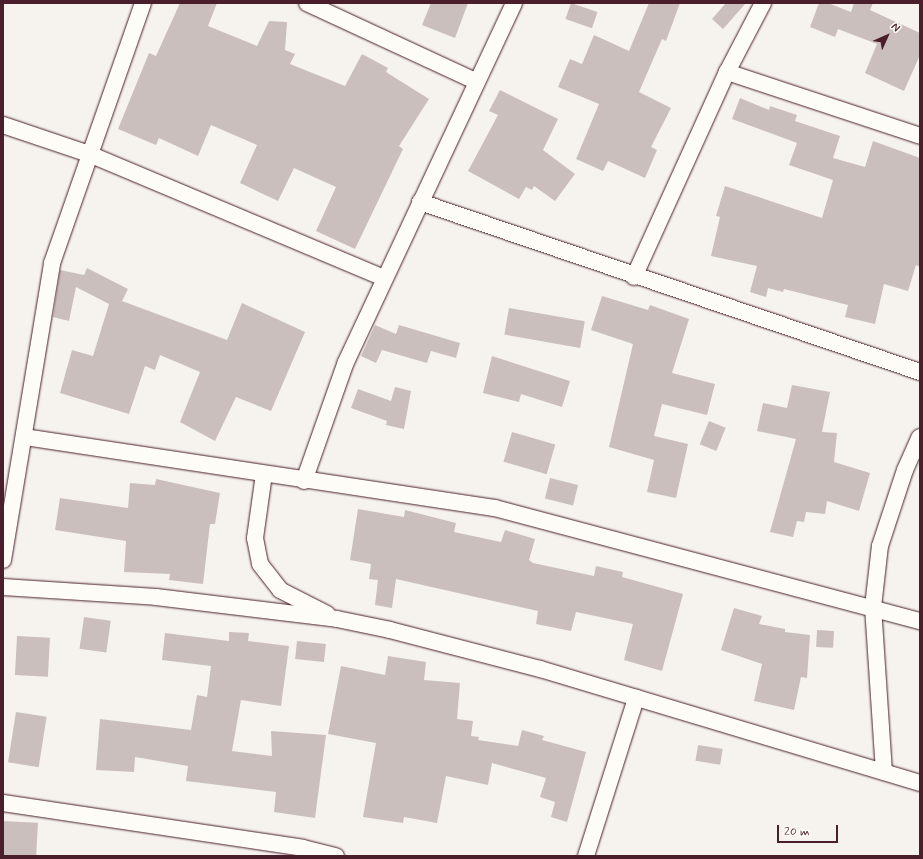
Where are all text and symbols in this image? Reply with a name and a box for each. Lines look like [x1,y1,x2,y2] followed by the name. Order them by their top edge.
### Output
[867,16,907,56] north arrow
[888,20,903,35] text: N
[779,817,840,843] scale bar
[784,824,810,840] text: 20 m

